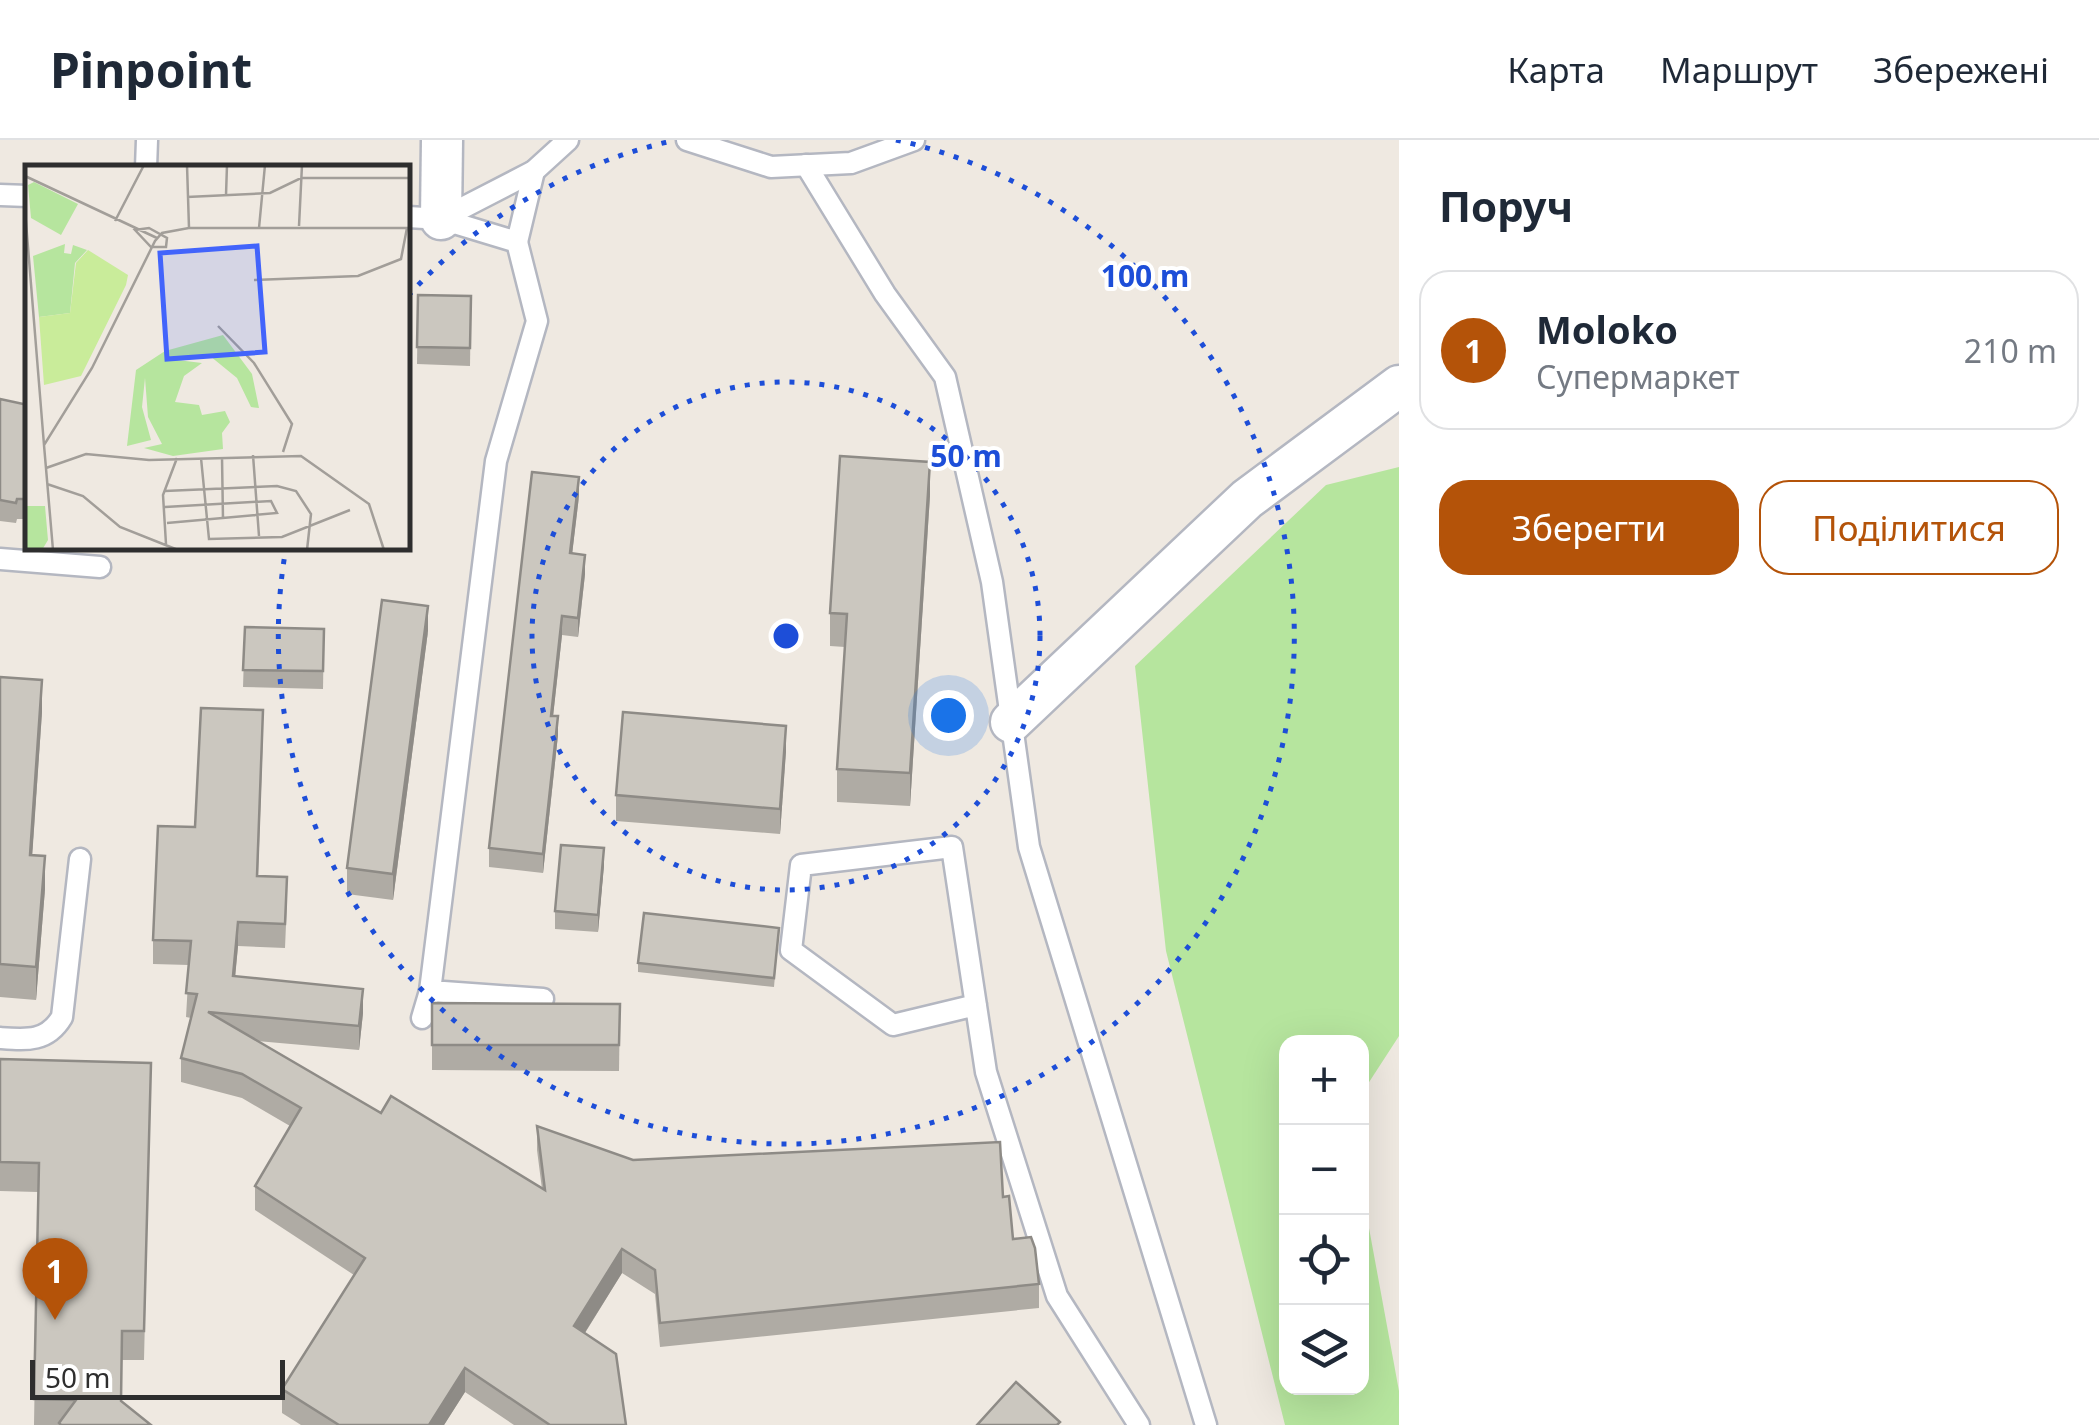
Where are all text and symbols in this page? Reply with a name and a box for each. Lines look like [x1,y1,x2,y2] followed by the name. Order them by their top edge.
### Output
[50,37,252,102] text: Pinpoint
[1507,46,1605,93] text: Карта
[1660,46,1818,93] text: Маршрут
[1873,46,2049,93] text: Збережені
[25,165,410,550] inset map
[1439,177,1573,234] text: Поруч
[1101,255,1189,296] text: 100 m
[1536,303,1678,355] text: Moloko
[1464,329,1483,372] text: 1
[1964,329,2057,372] text: 210 m
[1536,355,1740,398] text: Супермаркет
[930,435,1002,476] text: 50 m
[1439,480,1739,575] button: Зберегти
[1759,480,2059,575] button: Поділитися
[768,618,804,654] centre of rings
[923,690,974,741] your location
[1279,1035,1369,1395] map controls
[1279,1035,1369,1125] button: +
[1279,1125,1369,1215] button: −
[1279,1215,1369,1305] button: locate
[22,1238,88,1320] pin: 1
[1279,1305,1369,1395] button: layers
[30,1355,285,1400] scale bar
[45,1358,111,1396] text: 50 m

